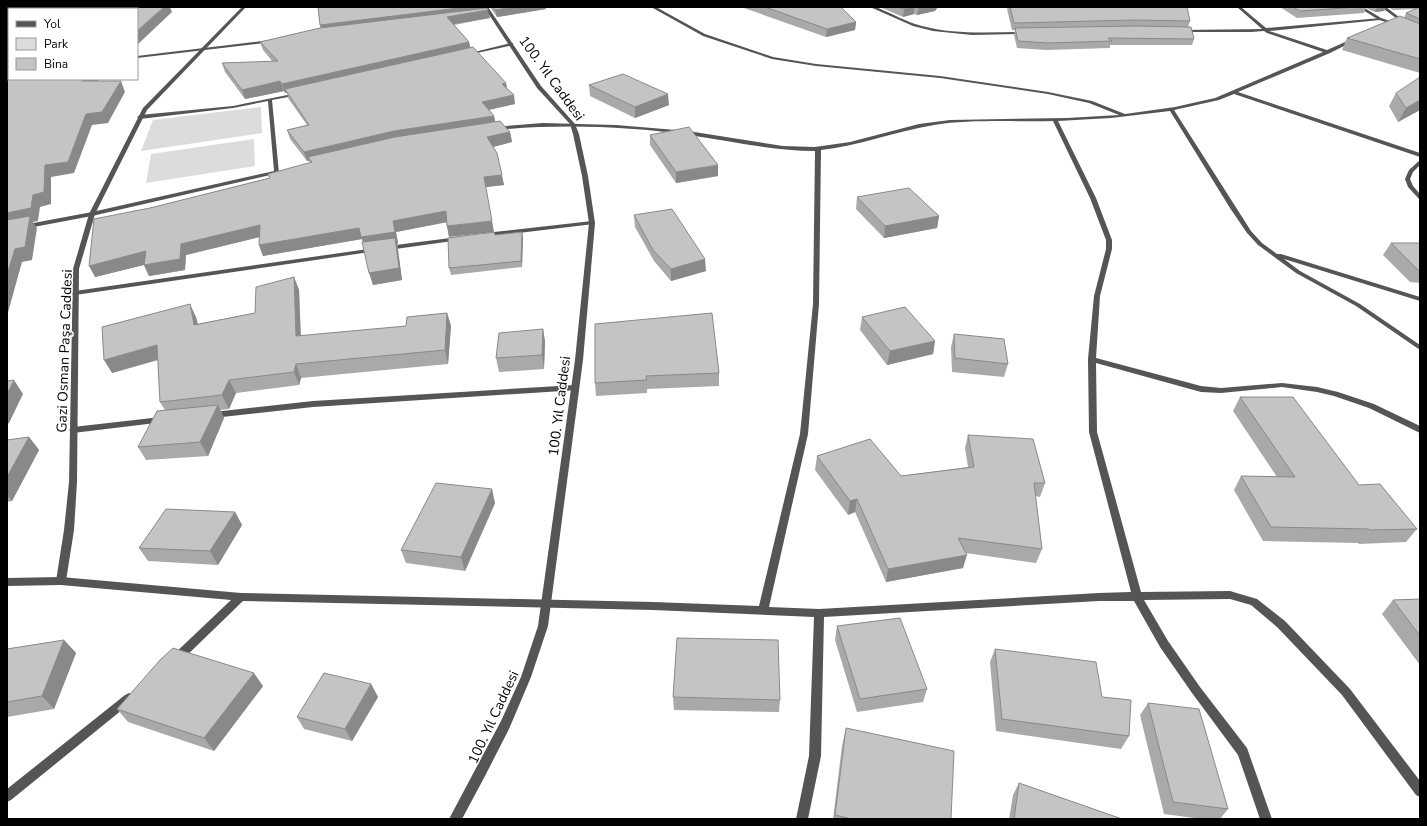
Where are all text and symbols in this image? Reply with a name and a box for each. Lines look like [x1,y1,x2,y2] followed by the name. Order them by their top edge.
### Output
[8,8,138,80] legend
[43,16,61,32] text: Yol
[514,32,589,125] street label: 100. Yıl Caddesi
[44,36,69,52] text: Park
[44,56,68,72] text: Bina
[52,269,77,433] street label: Gazi Osman Paşa Caddesi
[544,355,575,457] street label: 100. Yıl Caddesi
[464,668,523,767] street label: 100. Yıl Caddesi

